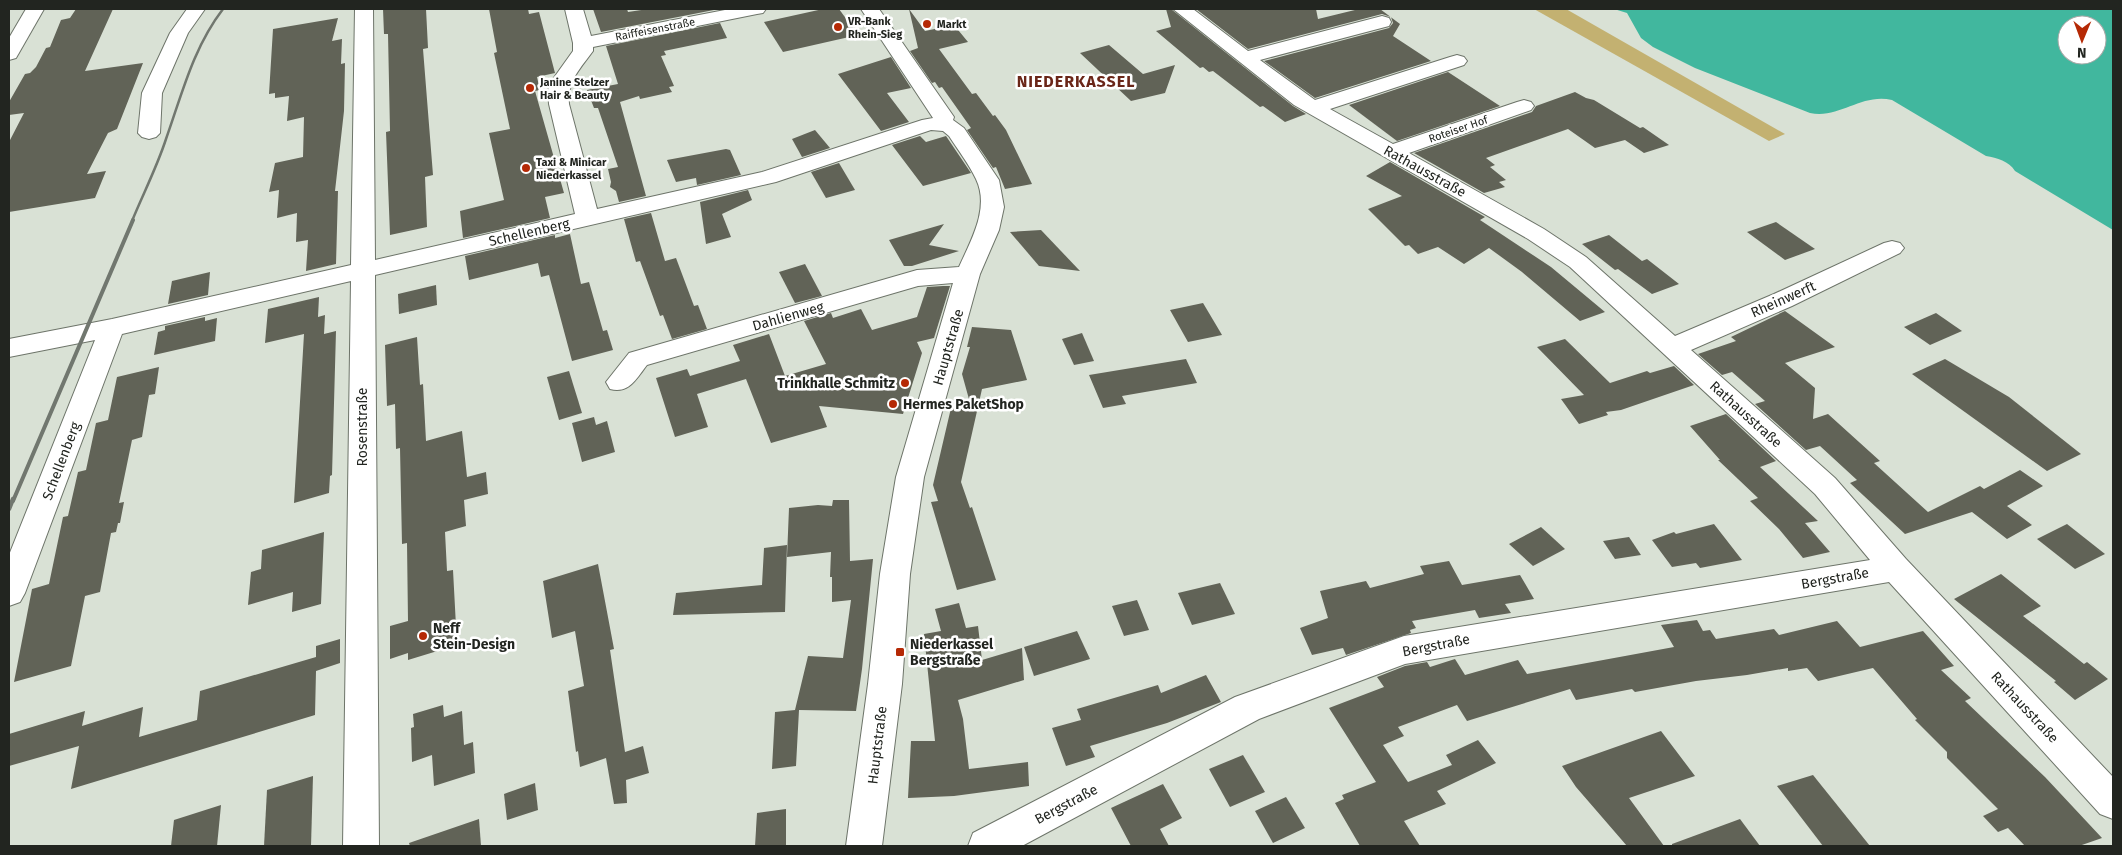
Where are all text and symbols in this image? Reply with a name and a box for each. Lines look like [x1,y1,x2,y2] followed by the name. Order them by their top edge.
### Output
[614,15,696,44] street label: Raiffeisenstraße
[847,15,903,41] place label: VR-Bank Rhein-Sieg
[2057,15,2107,65] north arrow
[921,18,933,30] marker: Markt
[937,18,967,31] place label: Markt
[832,21,844,33] marker: VR-Bank Rhein-Sieg
[2077,44,2087,61] text: N
[1017,72,1135,91] district label: NIEDERKASSEL
[539,76,610,102] place label: Janine Stelzer Hair & Beauty
[524,82,536,94] marker: Janine Stelzer Hair & Beauty
[1427,113,1491,146] street label: Roteiser Hof
[1381,142,1469,201] street label: Rathausstraße
[536,156,607,182] place label: Taxi & Minicar Niederkassel
[520,162,532,174] marker: Taxi & Minicar Niederkassel
[487,215,572,250] street label: Schellenberg
[1748,277,1819,321] street label: Rheinwerft
[750,298,827,335] street label: Dahlienweg
[929,307,968,387] street label: Hauptstraße
[777,375,896,392] place label: Trinkhalle Schmitz
[899,377,911,389] marker: Trinkhalle Schmitz
[1706,377,1785,451] street label: Rathausstraße
[354,388,371,466] street label: Rosenstraße
[903,396,1024,413] place label: Hermes PaketShop
[887,398,899,410] marker: Hermes PaketShop
[39,419,84,503] street label: Schellenberg
[1800,564,1870,593] street label: Bergstraße
[433,620,515,653] place label: Neff Stein-Design
[417,630,429,642] marker: Neff Stein-Design
[1401,631,1471,660] street label: Bergstraße
[910,636,994,669] place label: Niederkassel Bergstraße
[894,646,906,658] marker: Niederkassel Bergstraße
[1987,668,2062,747] street label: Rathausstraße
[864,705,891,785] street label: Hauptstraße
[1032,781,1101,828] street label: Bergstraße

